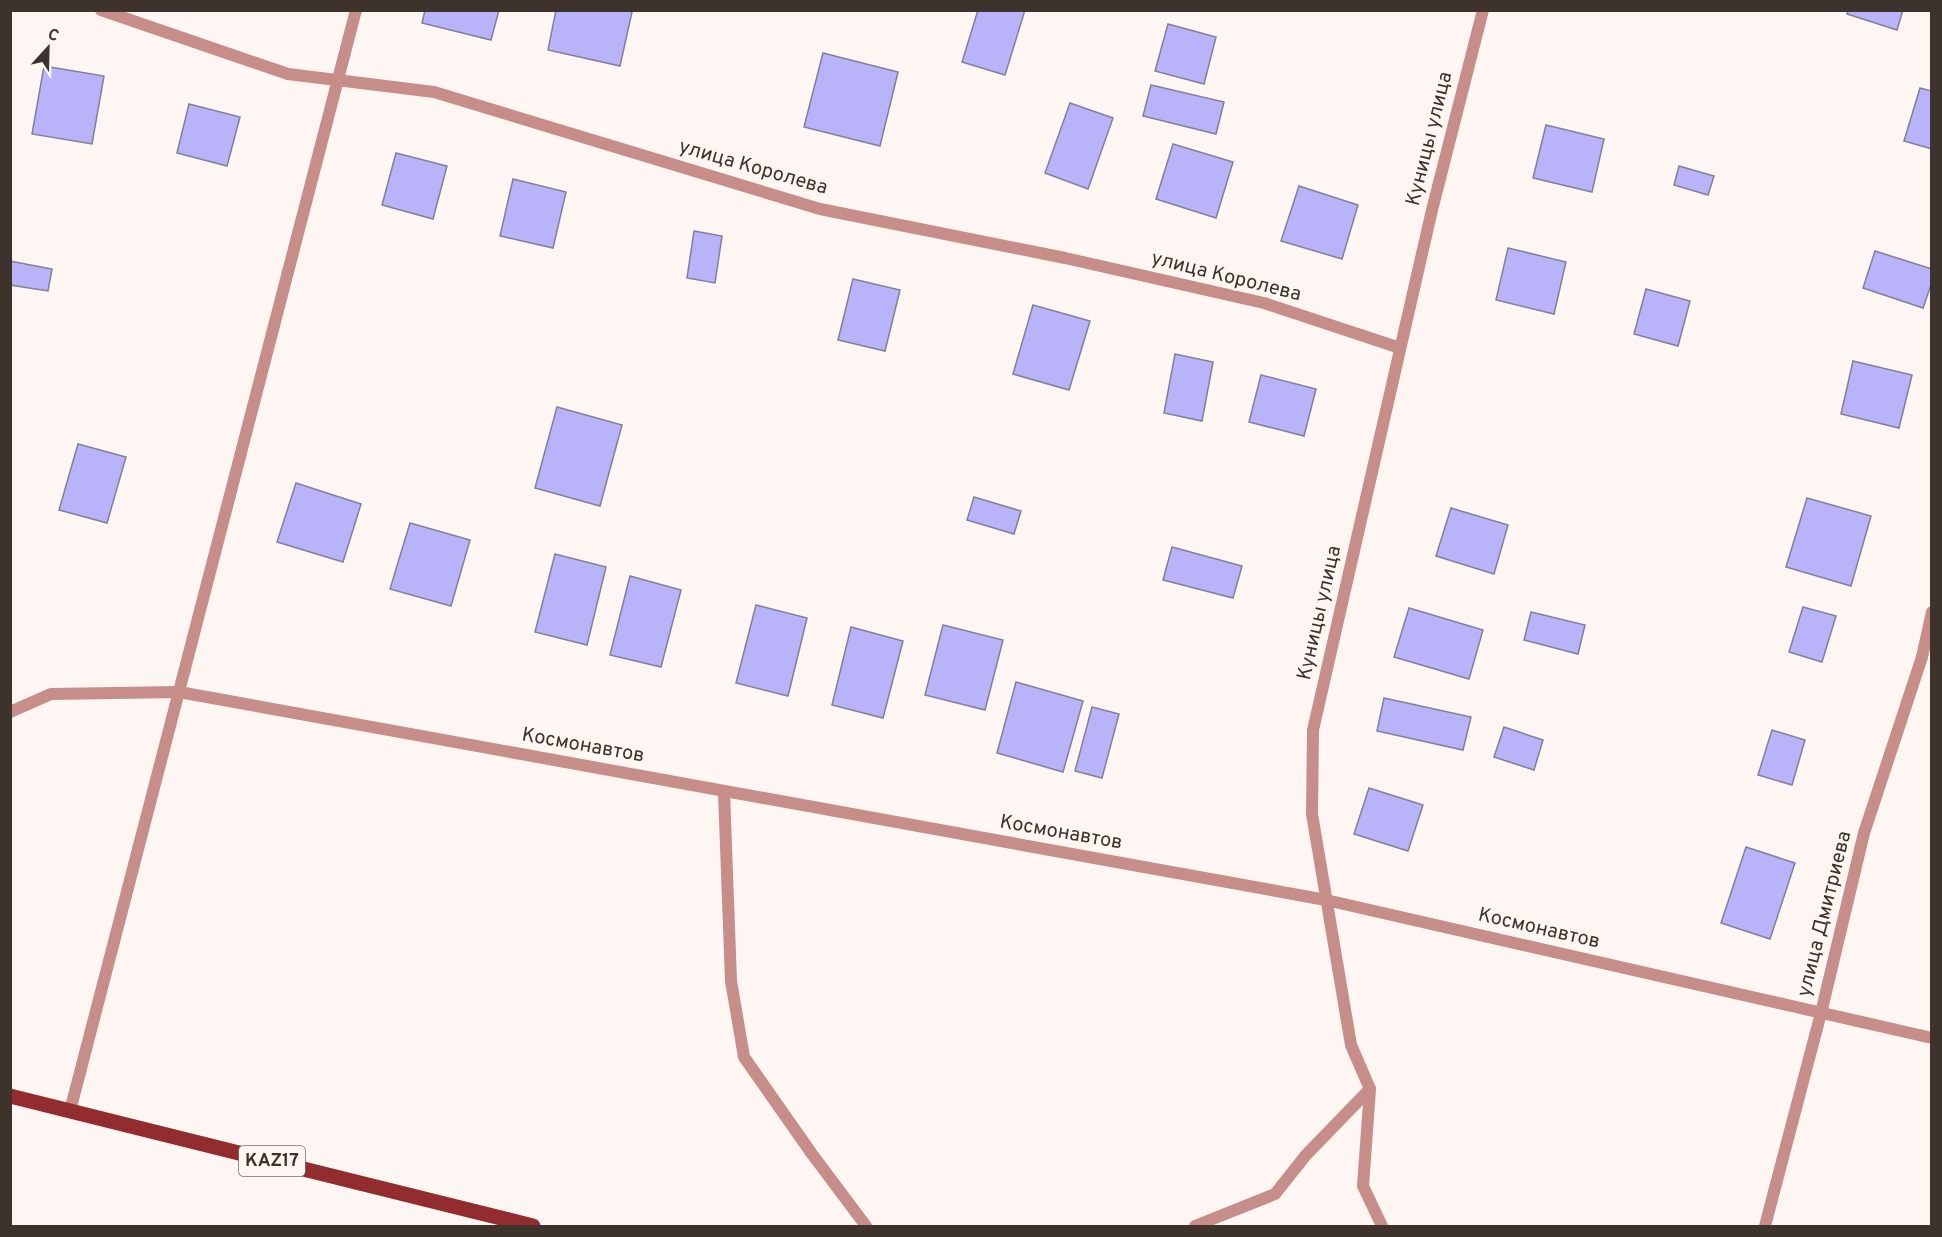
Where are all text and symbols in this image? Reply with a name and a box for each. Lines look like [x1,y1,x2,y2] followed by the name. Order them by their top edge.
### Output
[18,18,78,78] north arrow
[44,25,61,47] text: С
[1401,69,1459,209] street label: Куницы улица
[675,134,831,202] street label: улица Королева
[1148,246,1304,308] street label: улица Королева
[1292,543,1348,683] street label: Куницы улица
[520,722,646,770] street label: Космонавтов
[998,809,1124,857] street label: Космонавтов
[1792,828,1858,1000] street label: улица Дмитриева
[1476,902,1602,956] street label: Космонавтов
[239,1146,305,1176] road number: KAZ17

